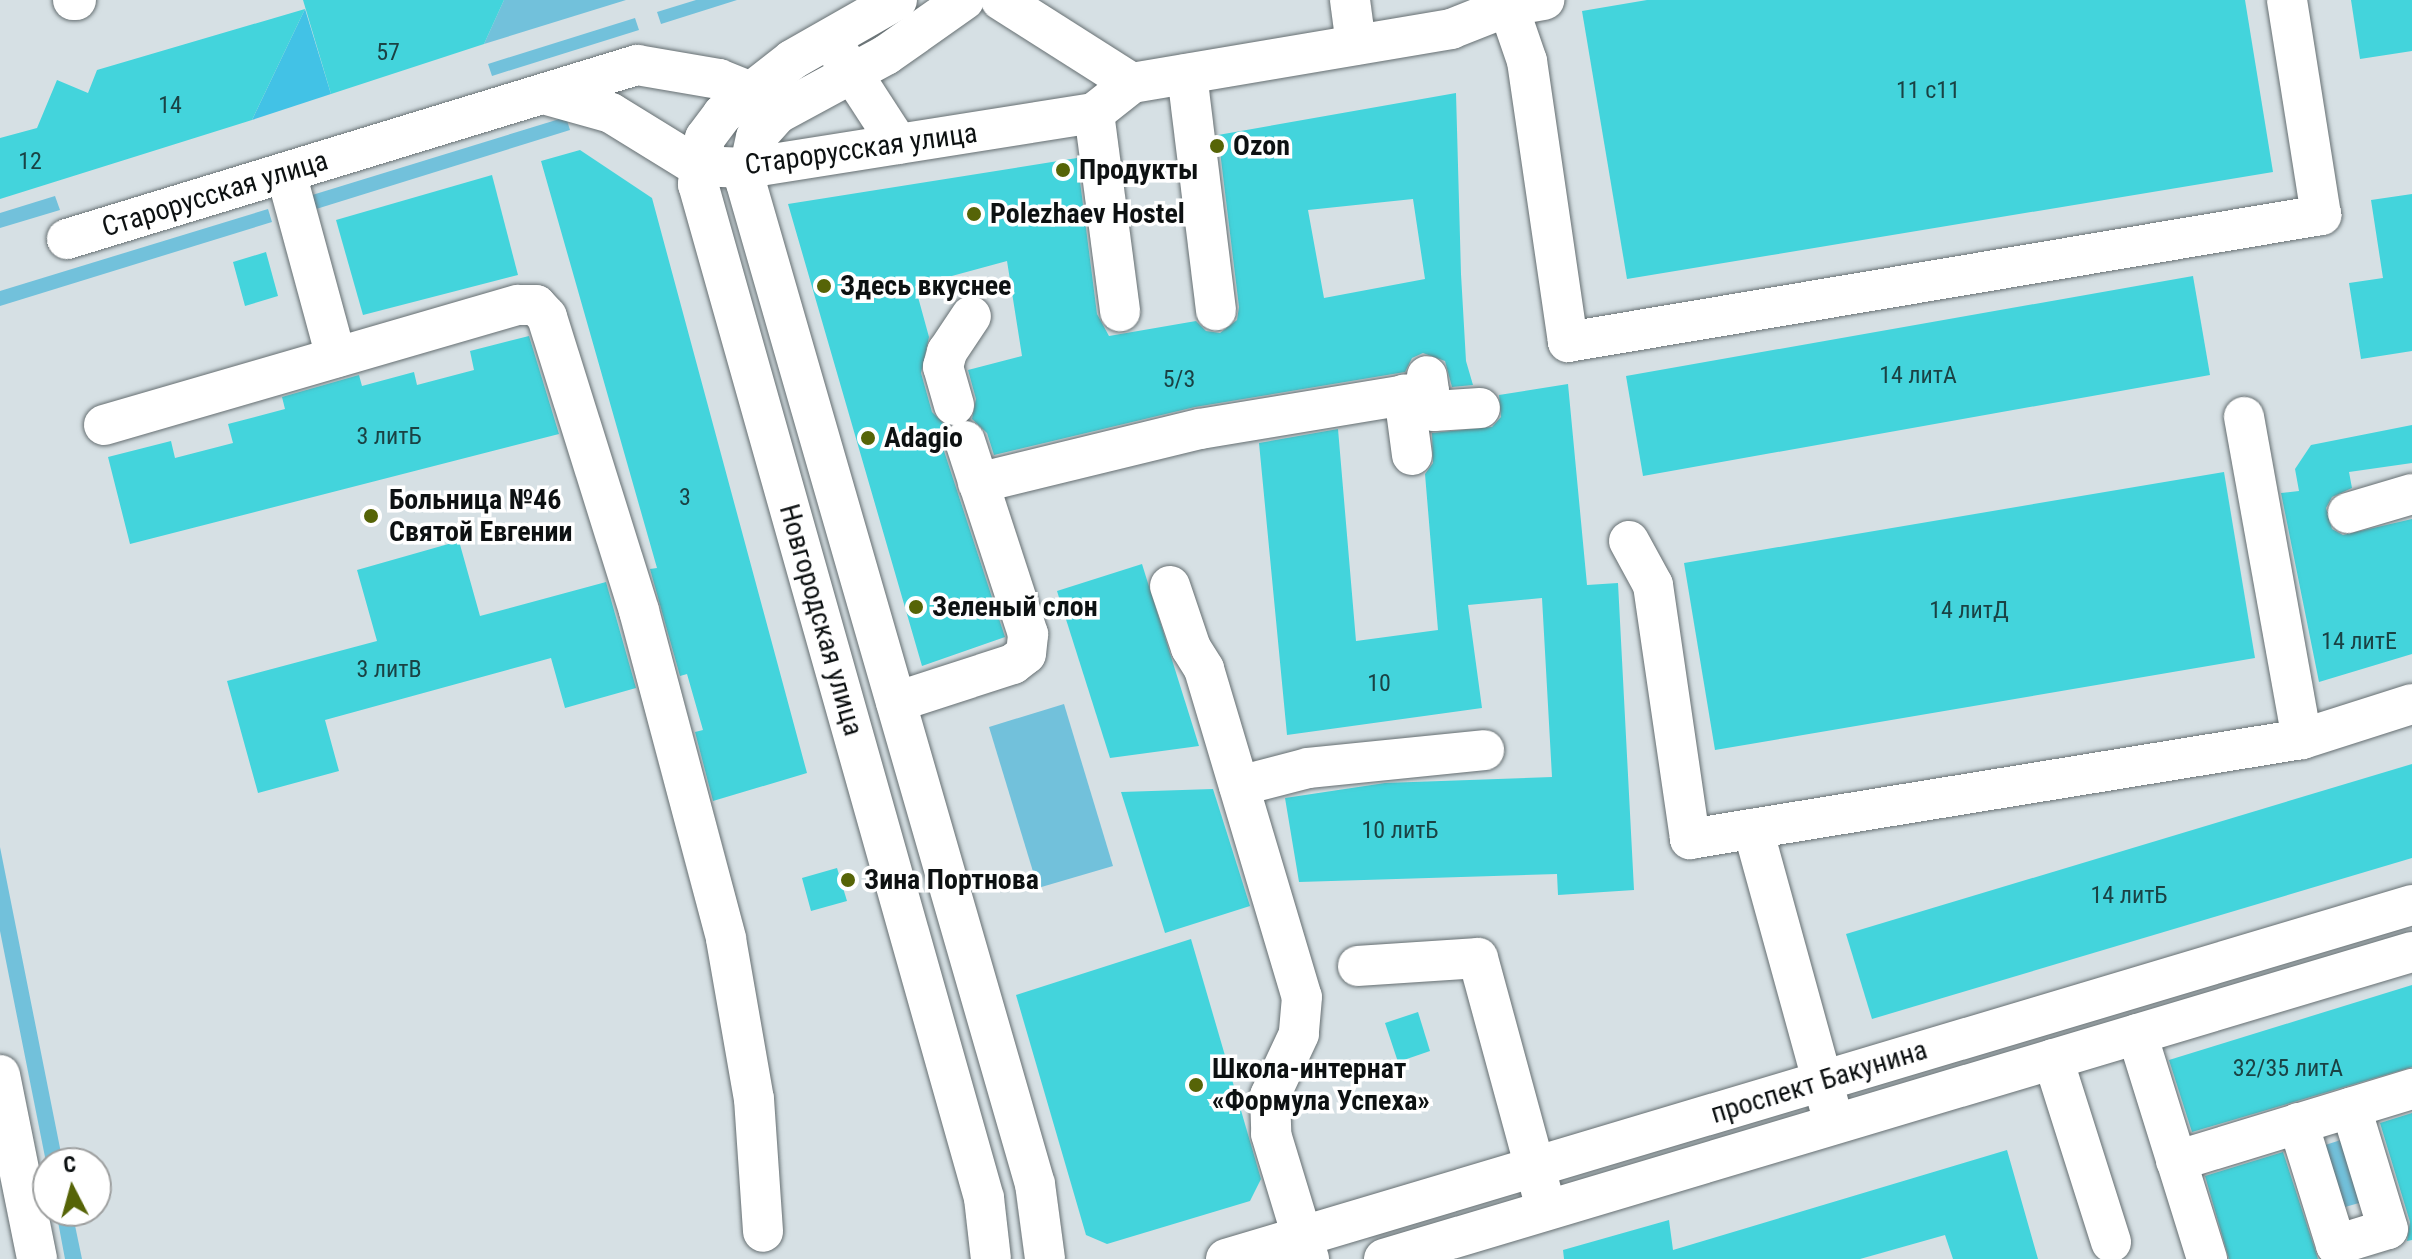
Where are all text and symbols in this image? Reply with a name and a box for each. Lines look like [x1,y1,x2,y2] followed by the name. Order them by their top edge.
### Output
[376,39,400,67] house number: 57
[1896,77,1960,105] house number: 11 с11
[158,92,182,120] house number: 14
[743,116,979,182] street label: Старорусская улица
[1233,129,1290,163] place label: Ozon
[1208,137,1226,155] marker: Ozon
[98,144,332,244] street label: Старорусская улица
[18,148,42,176] house number: 12
[1079,153,1199,187] place label: Продукты
[1054,161,1072,179] marker: Продукты
[990,197,1185,231] place label: Polezhaev Hostel
[965,205,983,223] marker: Polezhaev Hostel
[840,269,1011,303] place label: Здесь вкуснее
[815,277,833,295] marker: Здесь вкуснее
[1879,362,1957,390] house number: 14 литА
[1163,366,1195,394] house number: 5/3
[884,421,963,455] place label: Adagio
[356,423,422,451] house number: 3 литБ
[859,429,877,447] marker: Adagio
[389,483,573,549] place label: Больница №46 Святой Евгении
[679,484,691,512] house number: 3
[772,500,870,740] street label: Новгородская улица
[360,505,382,527] marker: Больница №46 Святой Евгении
[932,590,1098,624] place label: Зеленый слон
[1929,597,2009,625] house number: 14 литД
[907,598,925,616] marker: Зеленый слон
[2321,628,2397,656] house number: 14 литЕ
[356,656,422,684] house number: 3 литВ
[1367,670,1391,698] house number: 10
[1361,817,1439,845] house number: 10 литБ
[864,863,1039,897] place label: Зина Портнова
[839,871,857,889] marker: Зина Портнова
[2090,882,2168,910] house number: 14 литБ
[1707,1033,1931,1131] street label: проспект Бакунина
[1212,1052,1430,1118] place label: Школа-интернат «Формула Успеха»
[2233,1055,2343,1083] house number: 32/35 литА
[1187,1076,1205,1094] marker: Школа-интернат «Формула Успеха»
[32,1147,112,1227] north arrow
[62,1152,77,1178] text: С

